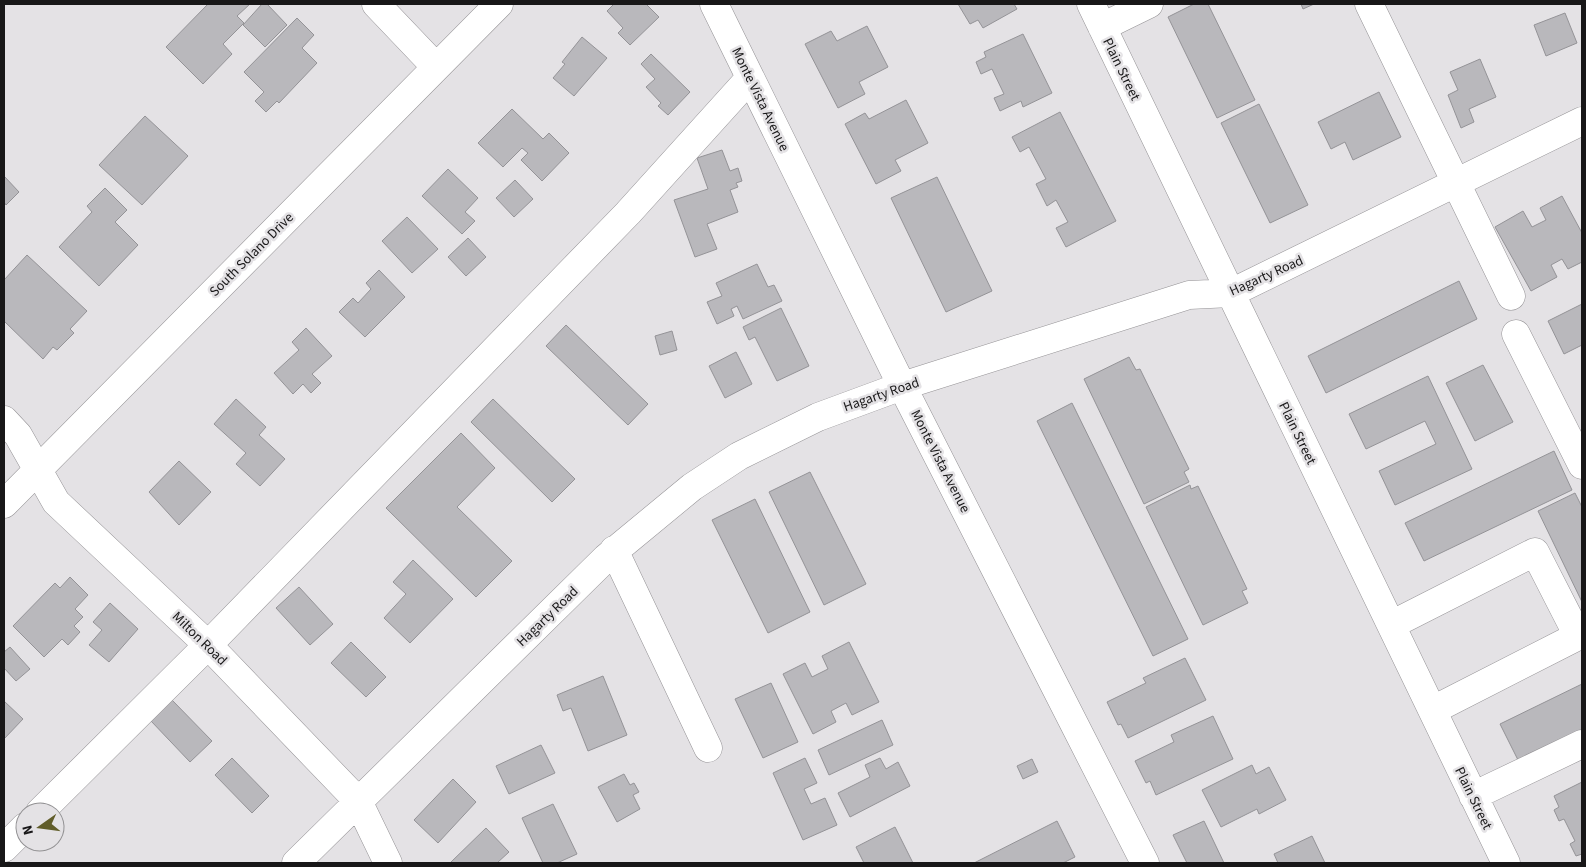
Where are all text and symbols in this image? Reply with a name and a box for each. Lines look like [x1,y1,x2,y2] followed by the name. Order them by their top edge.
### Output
[1097,35,1145,104] street label: Plain Street
[726,44,794,155] street label: Monte Vista Avenue
[205,208,298,301] street label: South Solano Drive
[1226,251,1307,301] street label: Hagarty Road
[841,373,922,417] street label: Hagarty Road
[1273,399,1321,468] street label: Plain Street
[905,406,975,517] street label: Monte Vista Avenue
[512,582,583,651] street label: Hagarty Road
[167,607,231,670] street label: Milton Road
[1449,764,1497,833] street label: Plain Street
[15,802,65,852] north arrow
[18,823,39,837] text: N

